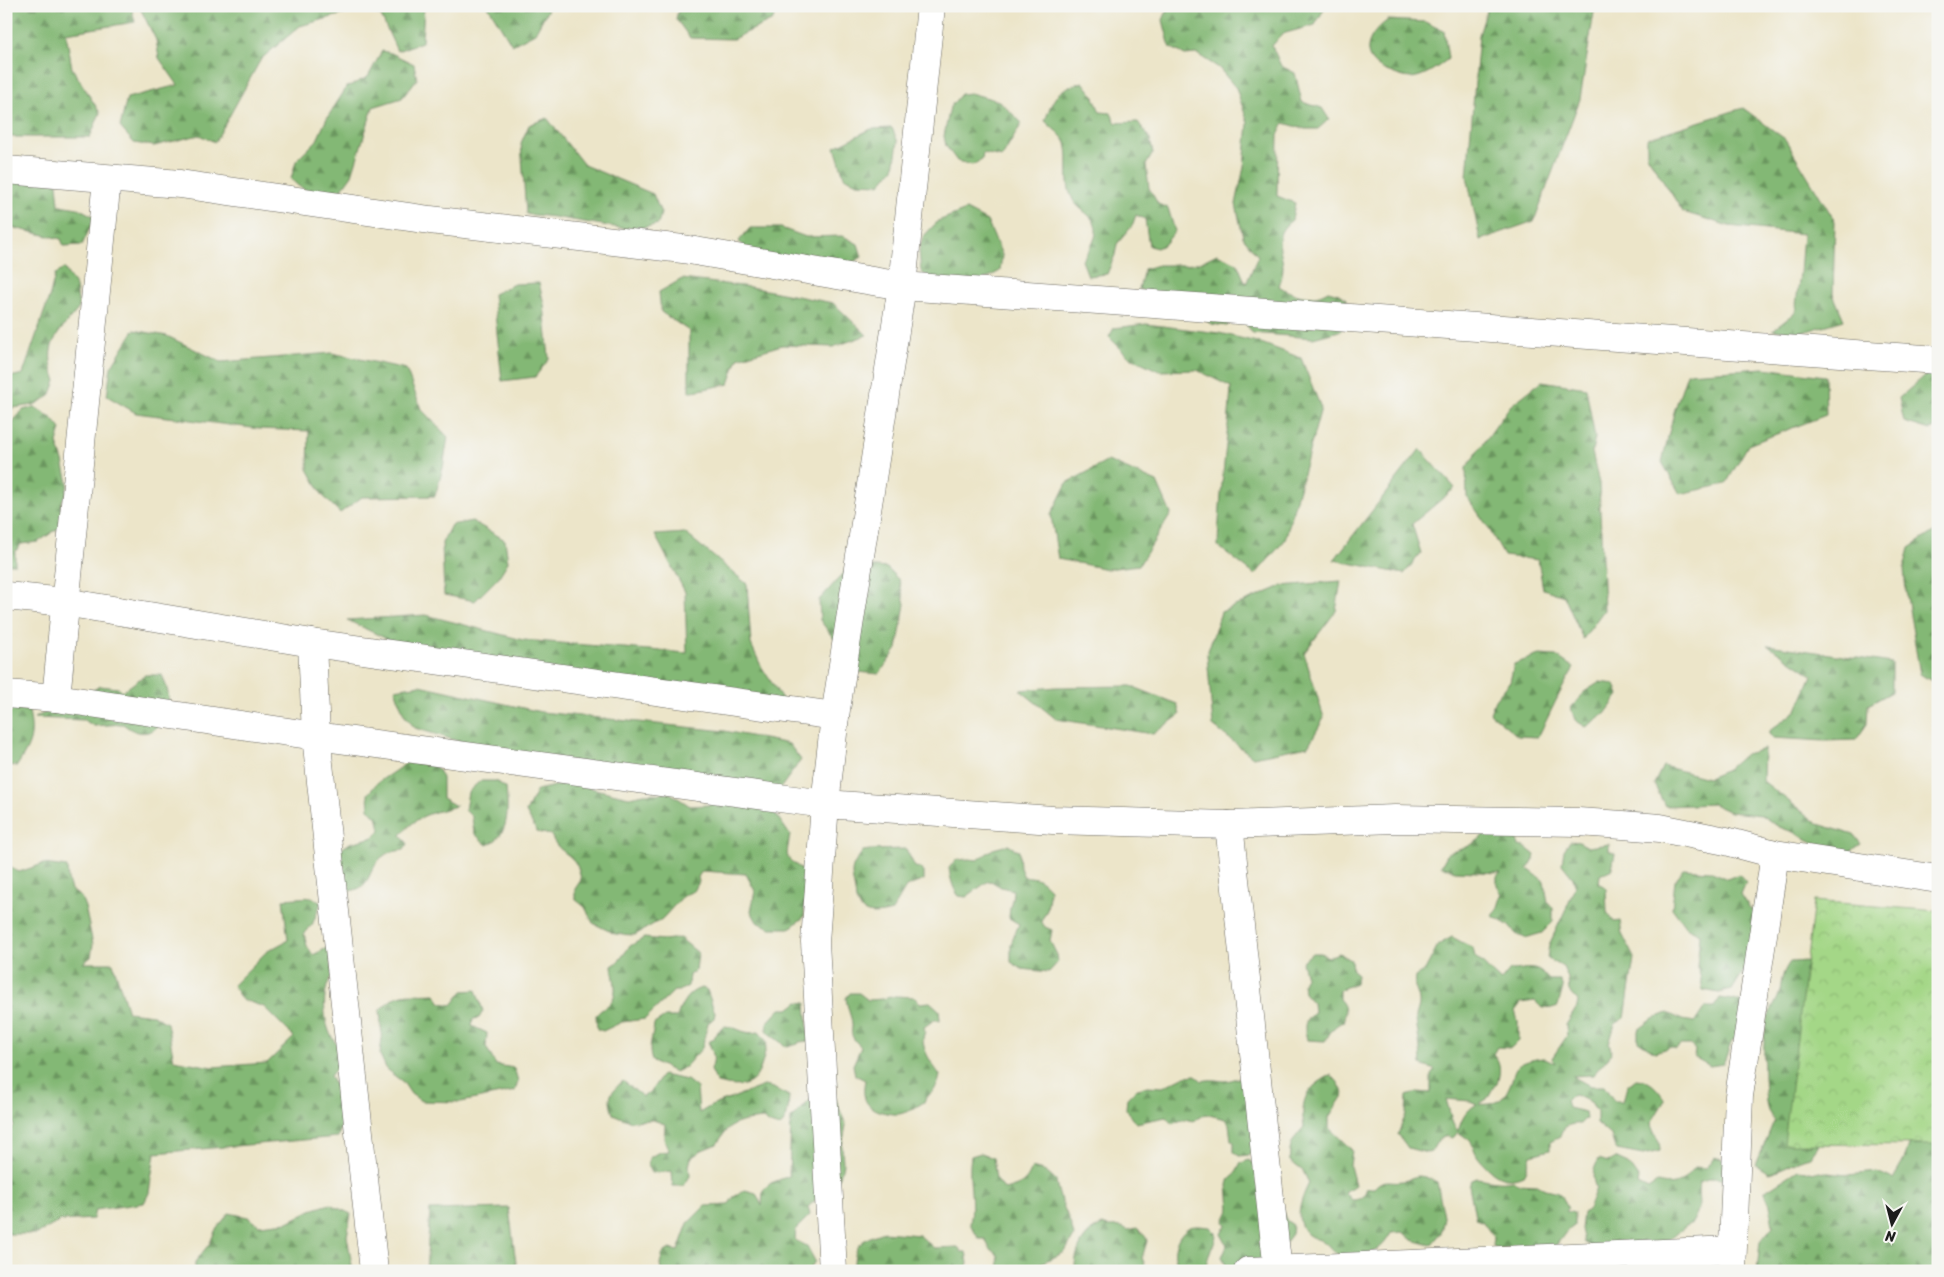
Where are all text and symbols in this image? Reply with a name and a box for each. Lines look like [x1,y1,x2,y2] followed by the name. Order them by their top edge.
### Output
[1866,1200,1916,1250] north arrow
[1884,1223,1898,1250] text: N

